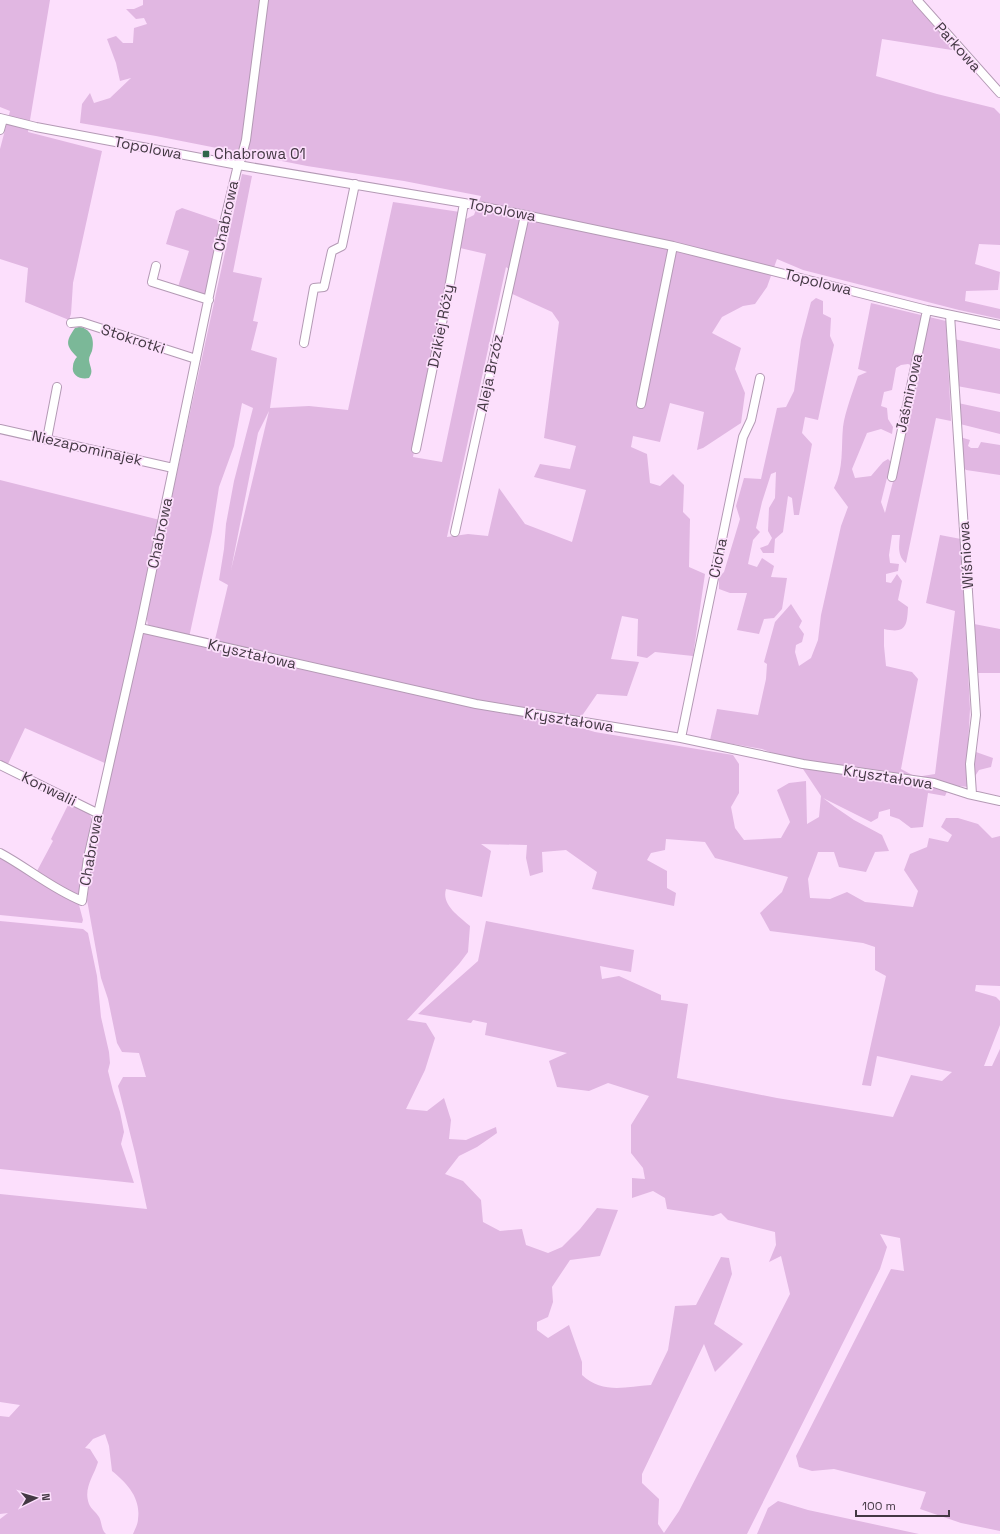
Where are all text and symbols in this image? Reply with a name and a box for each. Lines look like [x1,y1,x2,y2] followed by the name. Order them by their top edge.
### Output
[931,18,986,76] street label: Parkowa
[113,132,184,163] street label: Topolowa
[214,144,306,163] place label: Chabrowa 01
[201,149,211,159] marker: Chabrowa 01
[209,178,242,253] street label: Chabrowa
[467,194,538,225] street label: Topolowa
[782,264,854,299] street label: Topolowa
[423,282,458,369] street label: Dzikiej Róży
[99,319,168,358] street label: Stokrotki
[472,333,507,413] street label: Aleja Brzóz
[891,351,926,434] street label: Jaśminowa
[30,426,144,469] street label: Niezapominajek
[143,495,176,570] street label: Chabrowa
[954,520,977,589] street label: Wiśniowa
[704,536,731,579] street label: Cicha
[206,634,299,673] street label: Kryształowa
[523,703,616,736] street label: Kryształowa
[842,760,935,793] street label: Kryształowa
[19,767,80,810] street label: Konwalii
[75,812,106,887] street label: Chabrowa
[16,1478,56,1518] north arrow
[856,1492,949,1518] scale bar
[39,1493,53,1501] text: N
[862,1498,896,1514] text: 100 m

